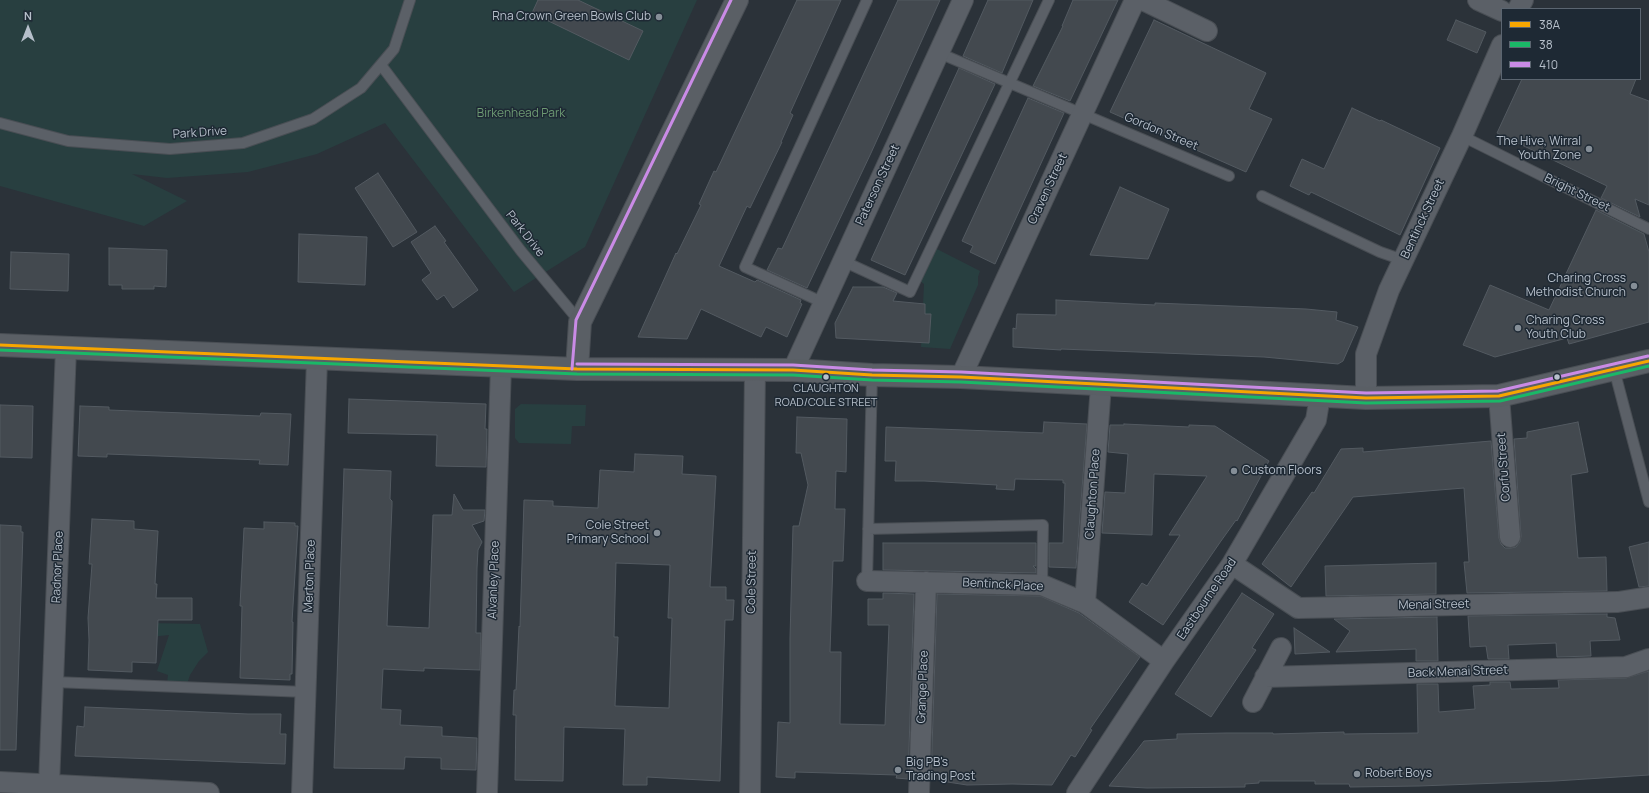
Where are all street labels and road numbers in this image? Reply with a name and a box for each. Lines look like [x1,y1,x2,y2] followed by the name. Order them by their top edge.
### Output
[1122,110,1200,154] street label: Gordon Street
[172,124,228,142] street label: Park Drive
[853,142,903,228] street label: Paterson Street
[1025,151,1071,227] street label: Craven Street
[1542,171,1612,215] street label: Bright Street
[1398,177,1448,261] street label: Bentinck Street
[503,208,547,260] street label: Park Drive
[1494,432,1514,502] street label: Corfu Street
[1083,448,1103,540] street label: Claughton Place
[50,531,66,603] street label: Radnor Place
[302,539,318,613] street label: Merton Place
[485,540,503,620] street label: Alvanley Place
[744,550,760,614] street label: Cole Street
[1174,556,1240,642] street label: Eastbourne Road
[962,576,1044,594] street label: Bentinck Place
[1398,597,1470,613] street label: Menai Street
[915,650,931,724] street label: Grange Place
[1408,663,1508,681] street label: Back Menai Street

